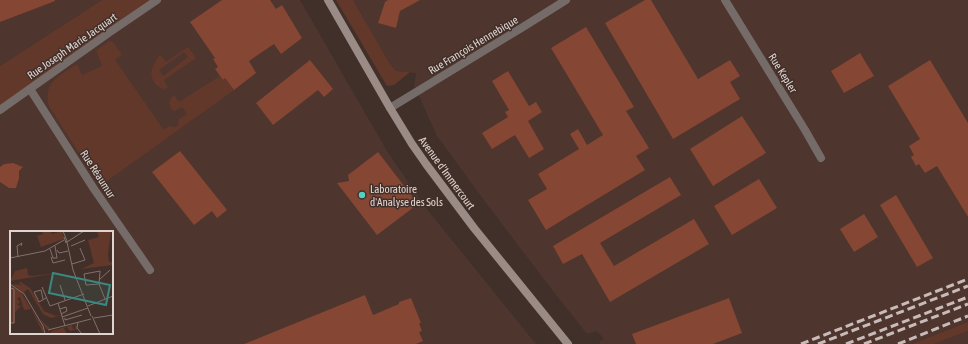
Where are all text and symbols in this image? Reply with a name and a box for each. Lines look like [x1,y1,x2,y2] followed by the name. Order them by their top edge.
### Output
[25,11,119,81] street label: Rue Joseph Marie Jacquart
[426,13,520,77] street label: Rue François Hennebique
[766,51,800,95] street label: Rue Kepler
[417,134,477,212] street label: Avenue d'Immercourt
[78,148,118,201] street label: Rue Réaumur
[370,183,443,208] place label: Laboratoire d'Analyse des Sols
[357,190,367,200] marker: Laboratoire d'Analyse des Sols
[10,231,113,334] inset map

